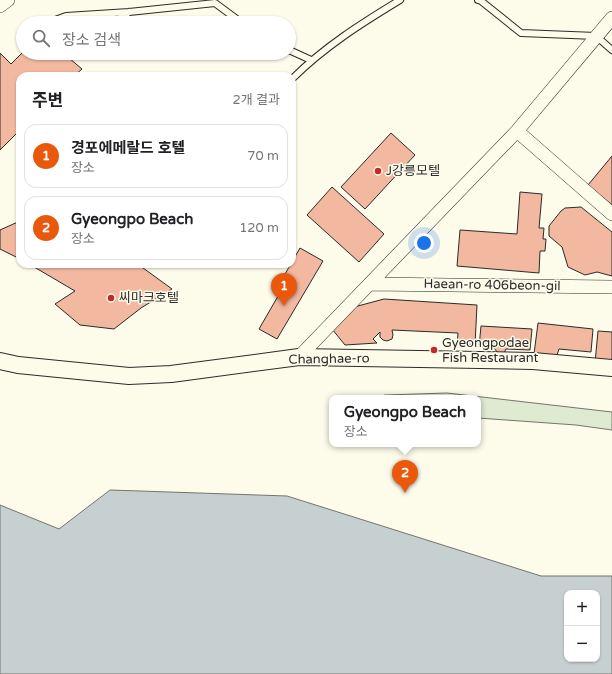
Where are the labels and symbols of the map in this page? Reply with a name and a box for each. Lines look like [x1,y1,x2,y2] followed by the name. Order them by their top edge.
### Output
[386,163,440,179] place label: J강릉모텔
[373,166,383,176] marker: J강릉모텔
[414,233,434,253] your location
[271,273,297,306] pin: 1
[423,276,561,294] street label: Haean-ro 406beon-gil
[119,290,179,306] place label: 씨마크호텔
[106,293,116,303] marker: 씨마크호텔
[442,335,539,366] place label: Gyeongpodae Fish Restaurant
[429,345,439,355] marker: Gyeongpodae Fish Restaurant
[288,350,370,368] street label: Changhae-ro
[392,460,418,493] pin: 2

